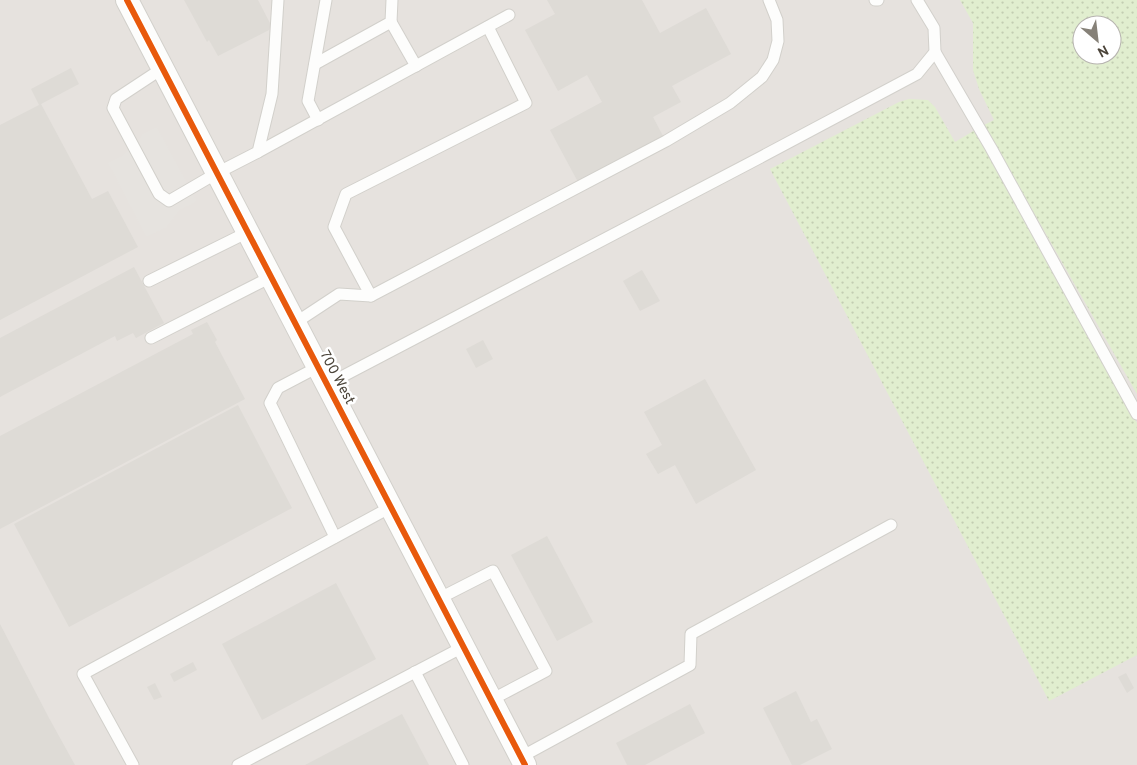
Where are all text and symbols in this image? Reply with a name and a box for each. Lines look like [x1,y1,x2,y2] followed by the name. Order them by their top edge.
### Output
[1072,15,1122,65] north arrow
[1094,40,1111,60] text: N
[315,348,358,407] street label: 700 West

